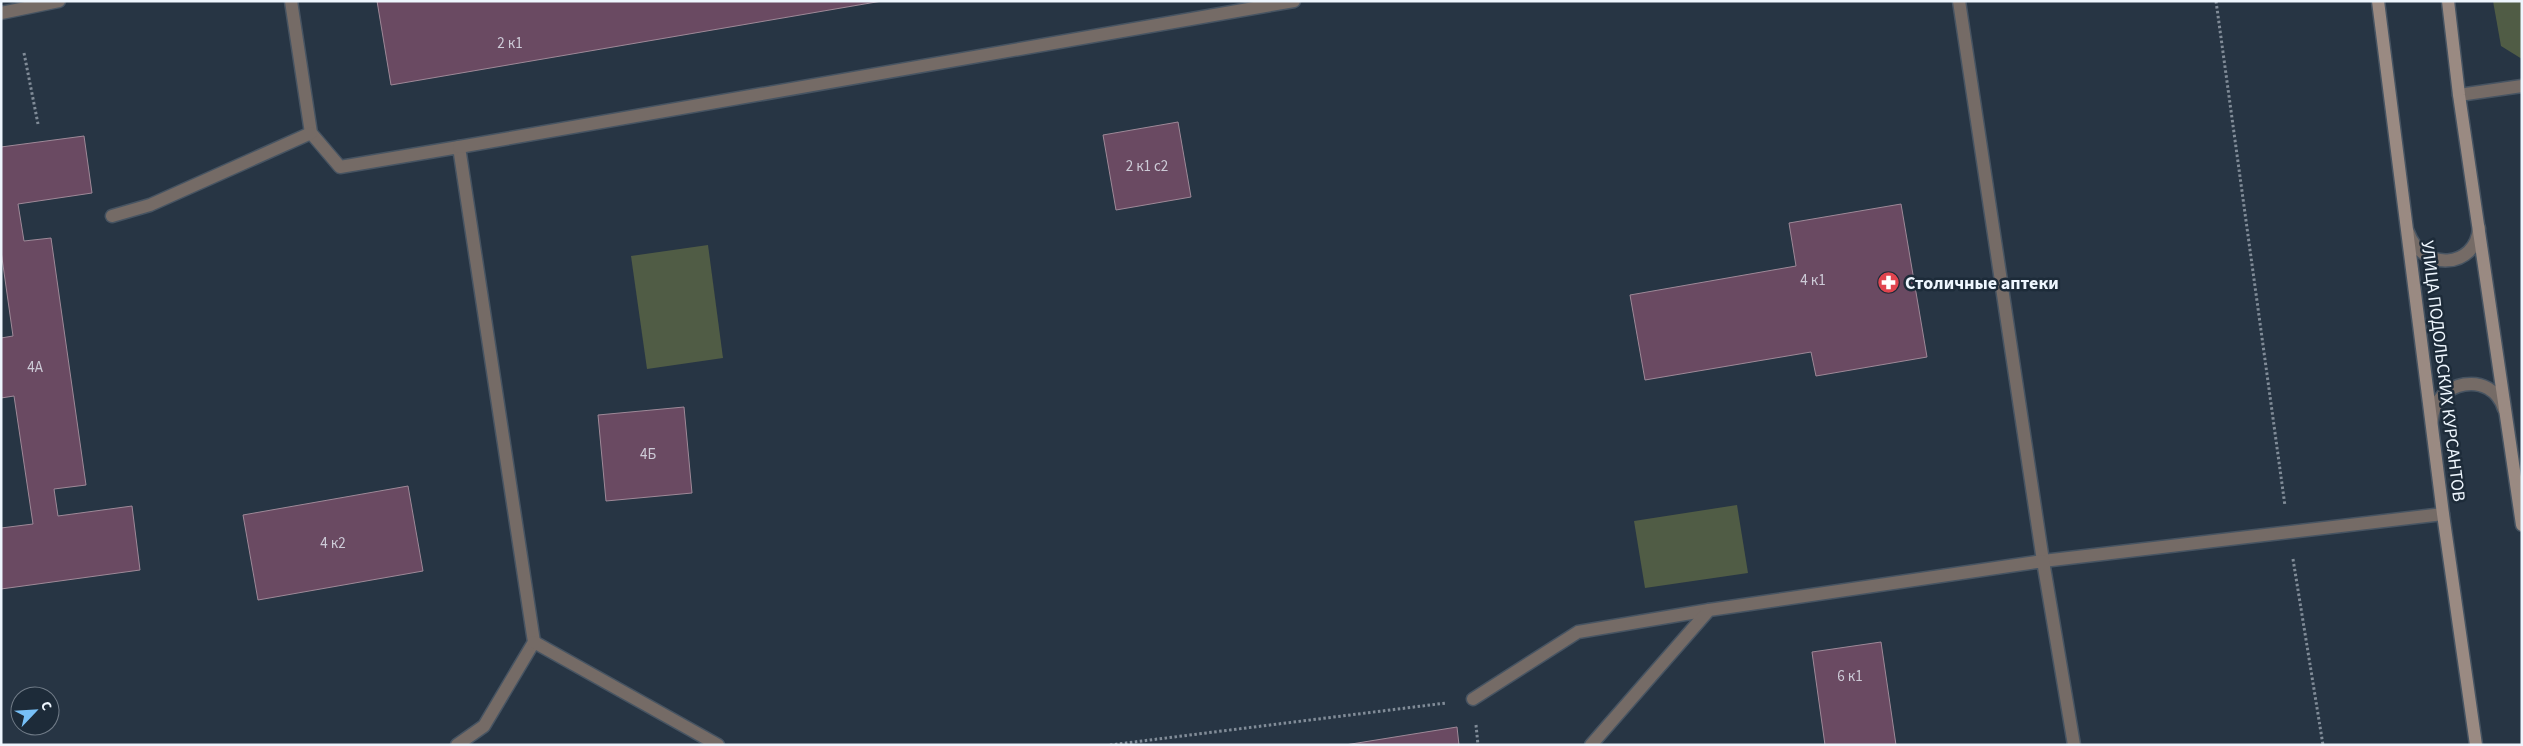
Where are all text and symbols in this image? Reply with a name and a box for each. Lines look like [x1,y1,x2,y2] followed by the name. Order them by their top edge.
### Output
[497,33,523,54] house number: 2 к1
[1126,156,1168,177] house number: 2 к1 с2
[2415,239,2471,503] street label: УЛИЦА ПОДОЛЬСКИХ КУРСАНТОВ
[1800,270,1826,291] house number: 4 к1
[1877,271,1901,295] pharmacy icon: Столичные аптеки
[1905,271,2059,296] place label: Столичные аптеки
[27,357,44,378] house number: 4А
[640,444,656,465] house number: 4Б
[320,533,346,554] house number: 4 к2
[1837,666,1863,687] house number: 6 к1
[10,686,60,736] north arrow
[35,698,57,714] text: С

